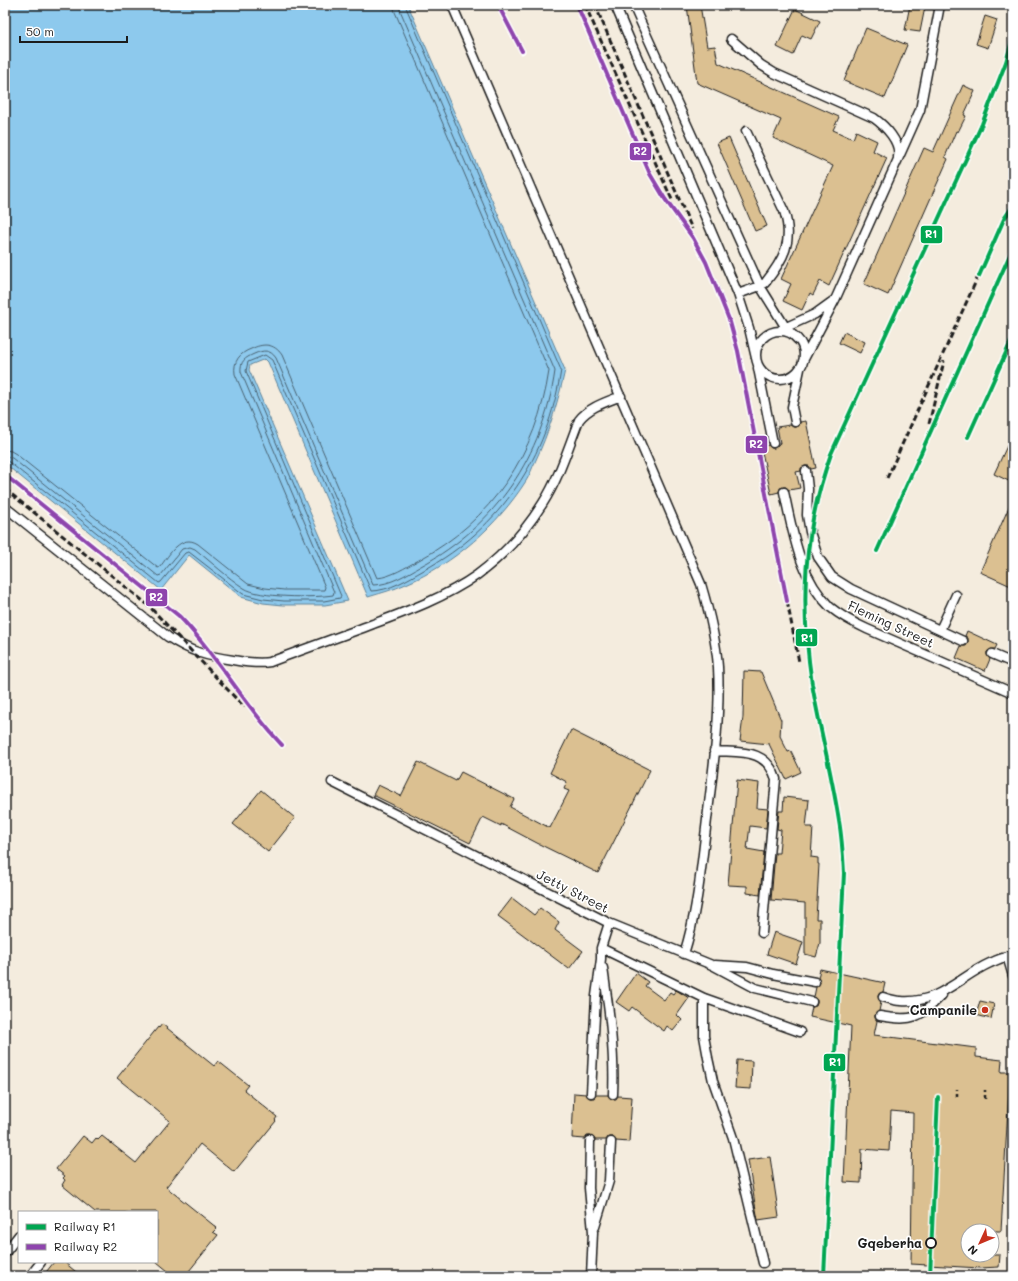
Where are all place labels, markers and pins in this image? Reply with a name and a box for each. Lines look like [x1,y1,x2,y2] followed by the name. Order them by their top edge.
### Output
[910,1001,977,1018] place label: Campanile
[980,1005,990,1015] marker: Campanile
[858,1234,922,1251] place label: Gqeberha
[925,1237,937,1249] marker: Gqeberha

